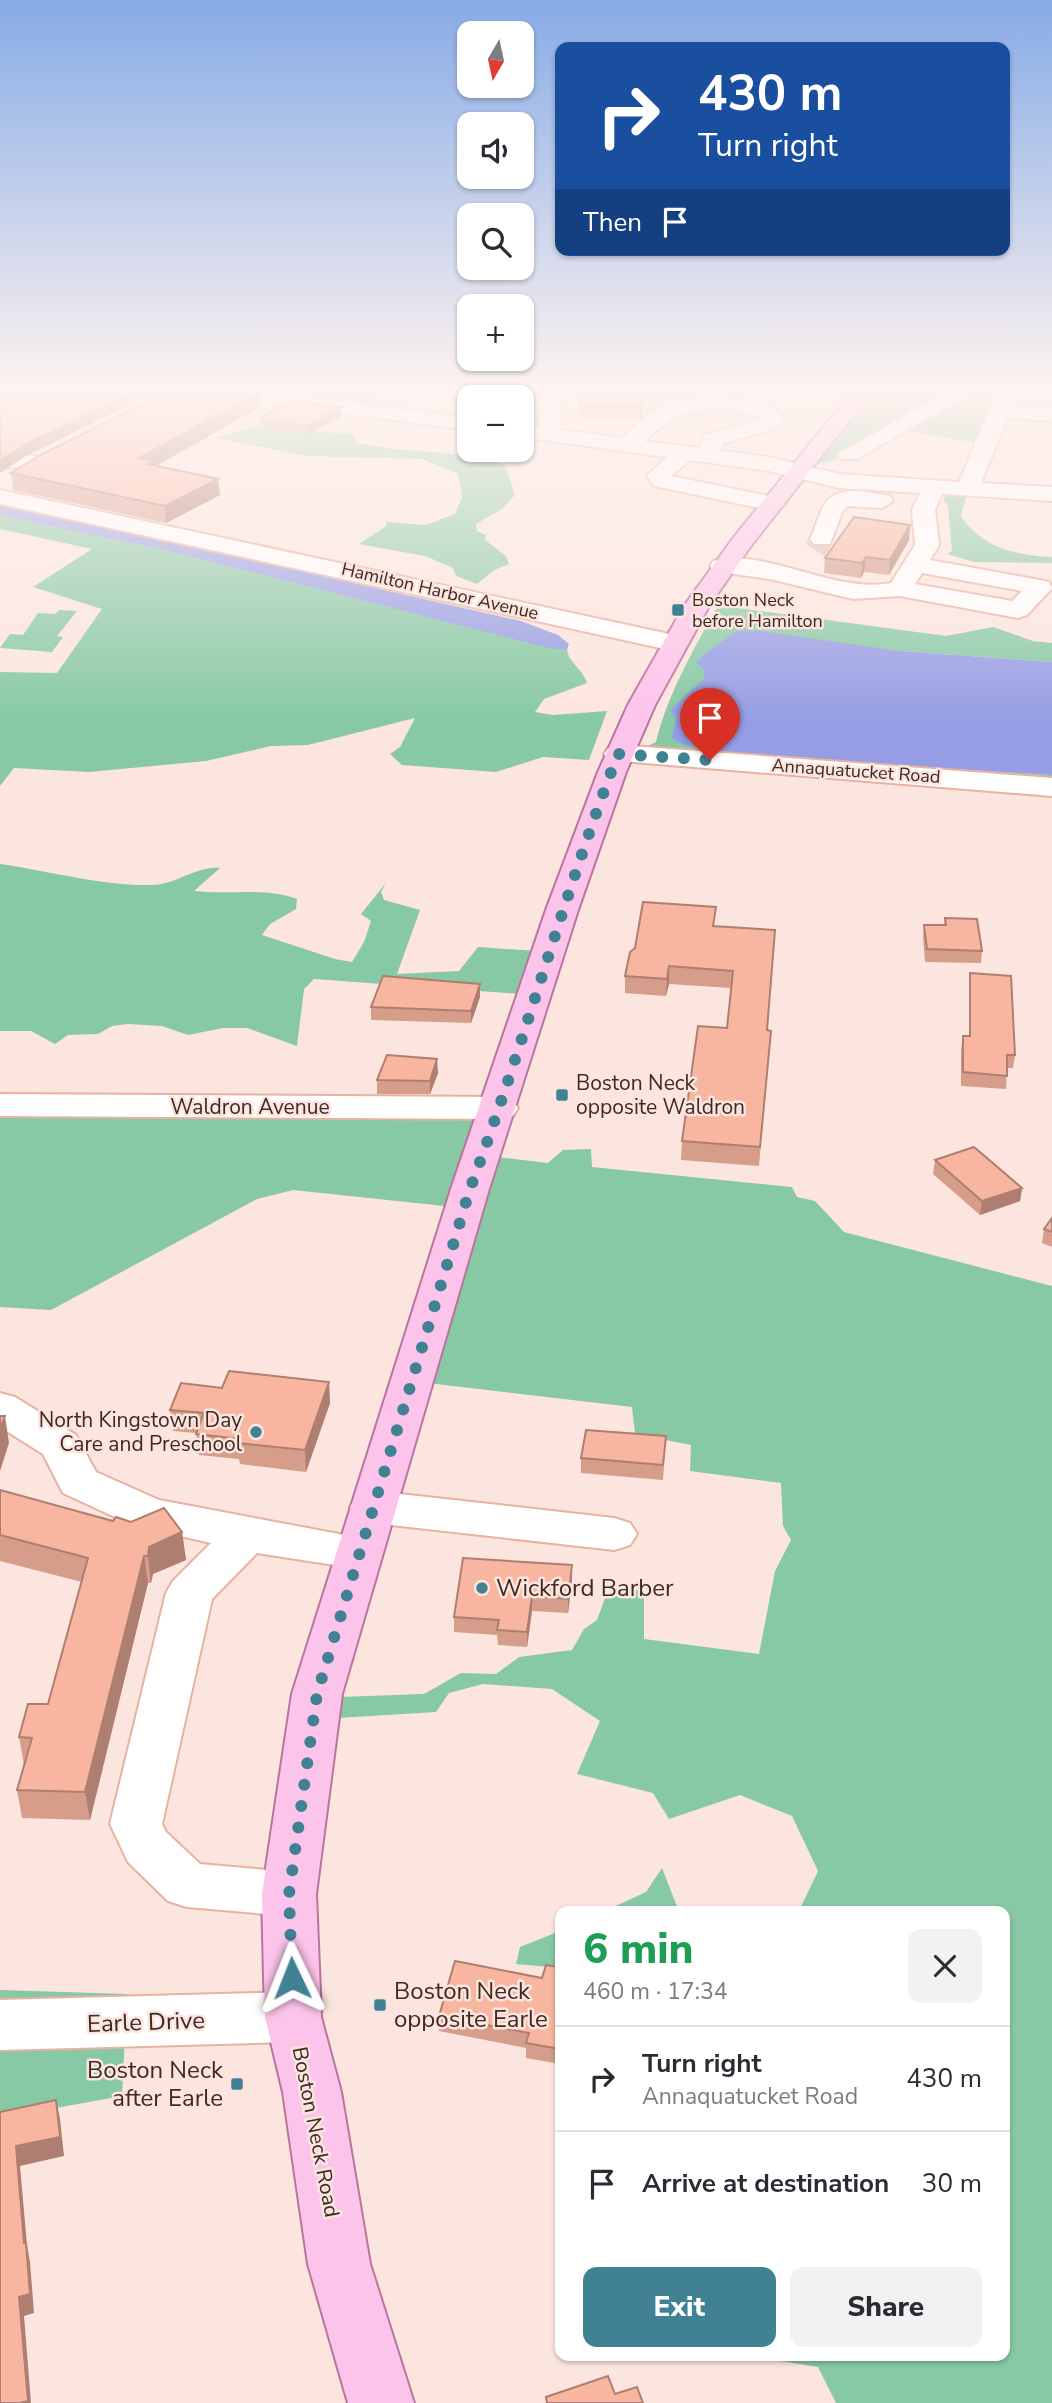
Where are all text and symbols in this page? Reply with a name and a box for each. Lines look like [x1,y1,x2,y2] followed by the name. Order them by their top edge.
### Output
[457,21,534,98] north arrow
[457,21,534,462] map controls
[698,60,842,127] text: 430 m
[583,70,674,161] icon: right
[457,112,534,189] button: sound
[698,124,838,167] text: Turn right
[457,203,534,280] button: search
[656,203,694,241] icon: arrive
[583,205,642,240] text: Then
[457,294,534,371] button: +
[457,385,534,462] button: −
[339,557,541,625] street label: Hamilton Harbor Avenue
[692,588,823,633] place label: Boston Neck before Hamilton
[670,602,686,618] marker: Boston Neck before Hamilton
[680,688,740,760] pin
[691,699,729,737] icon: arrive
[771,753,941,789] street label: Annaquatucket Road
[576,1069,745,1121] place label: Boston Neck opposite Waldron
[554,1087,570,1103] marker: Boston Neck opposite Waldron
[170,1093,330,1121] street label: Waldron Avenue
[39,1406,243,1458] place label: North Kingstown Day Care and Preschool
[248,1424,264,1440] marker: North Kingstown Day Care and Preschool
[496,1572,674,1604] place label: Wickford Barber
[474,1580,490,1596] marker: Wickford Barber
[583,1921,693,1978] text: 6 min
[908,1929,982,2003] button: close
[255,1941,329,2015] position arrow
[394,1975,548,2035] place label: Boston Neck opposite Earle
[583,1976,728,2007] text: 460 m · 17:34
[372,1997,388,2013] marker: Boston Neck opposite Earle
[86,2004,206,2040] street label: Earle Drive
[286,2044,346,2220] street label: Boston Neck Road
[642,2046,761,2081] text: Turn right
[87,2054,224,2114] place label: Boston Neck after Earle
[583,2060,621,2098] icon: right
[906,2061,982,2096] text: 430 m
[229,2076,245,2092] marker: Boston Neck after Earle
[642,2081,858,2112] text: Annaquatucket Road
[583,2165,621,2203] icon: arrive
[642,2166,889,2201] text: Arrive at destination
[922,2166,982,2201] text: 30 m
[583,2267,776,2347] button: Exit
[790,2267,982,2347] button: Share

